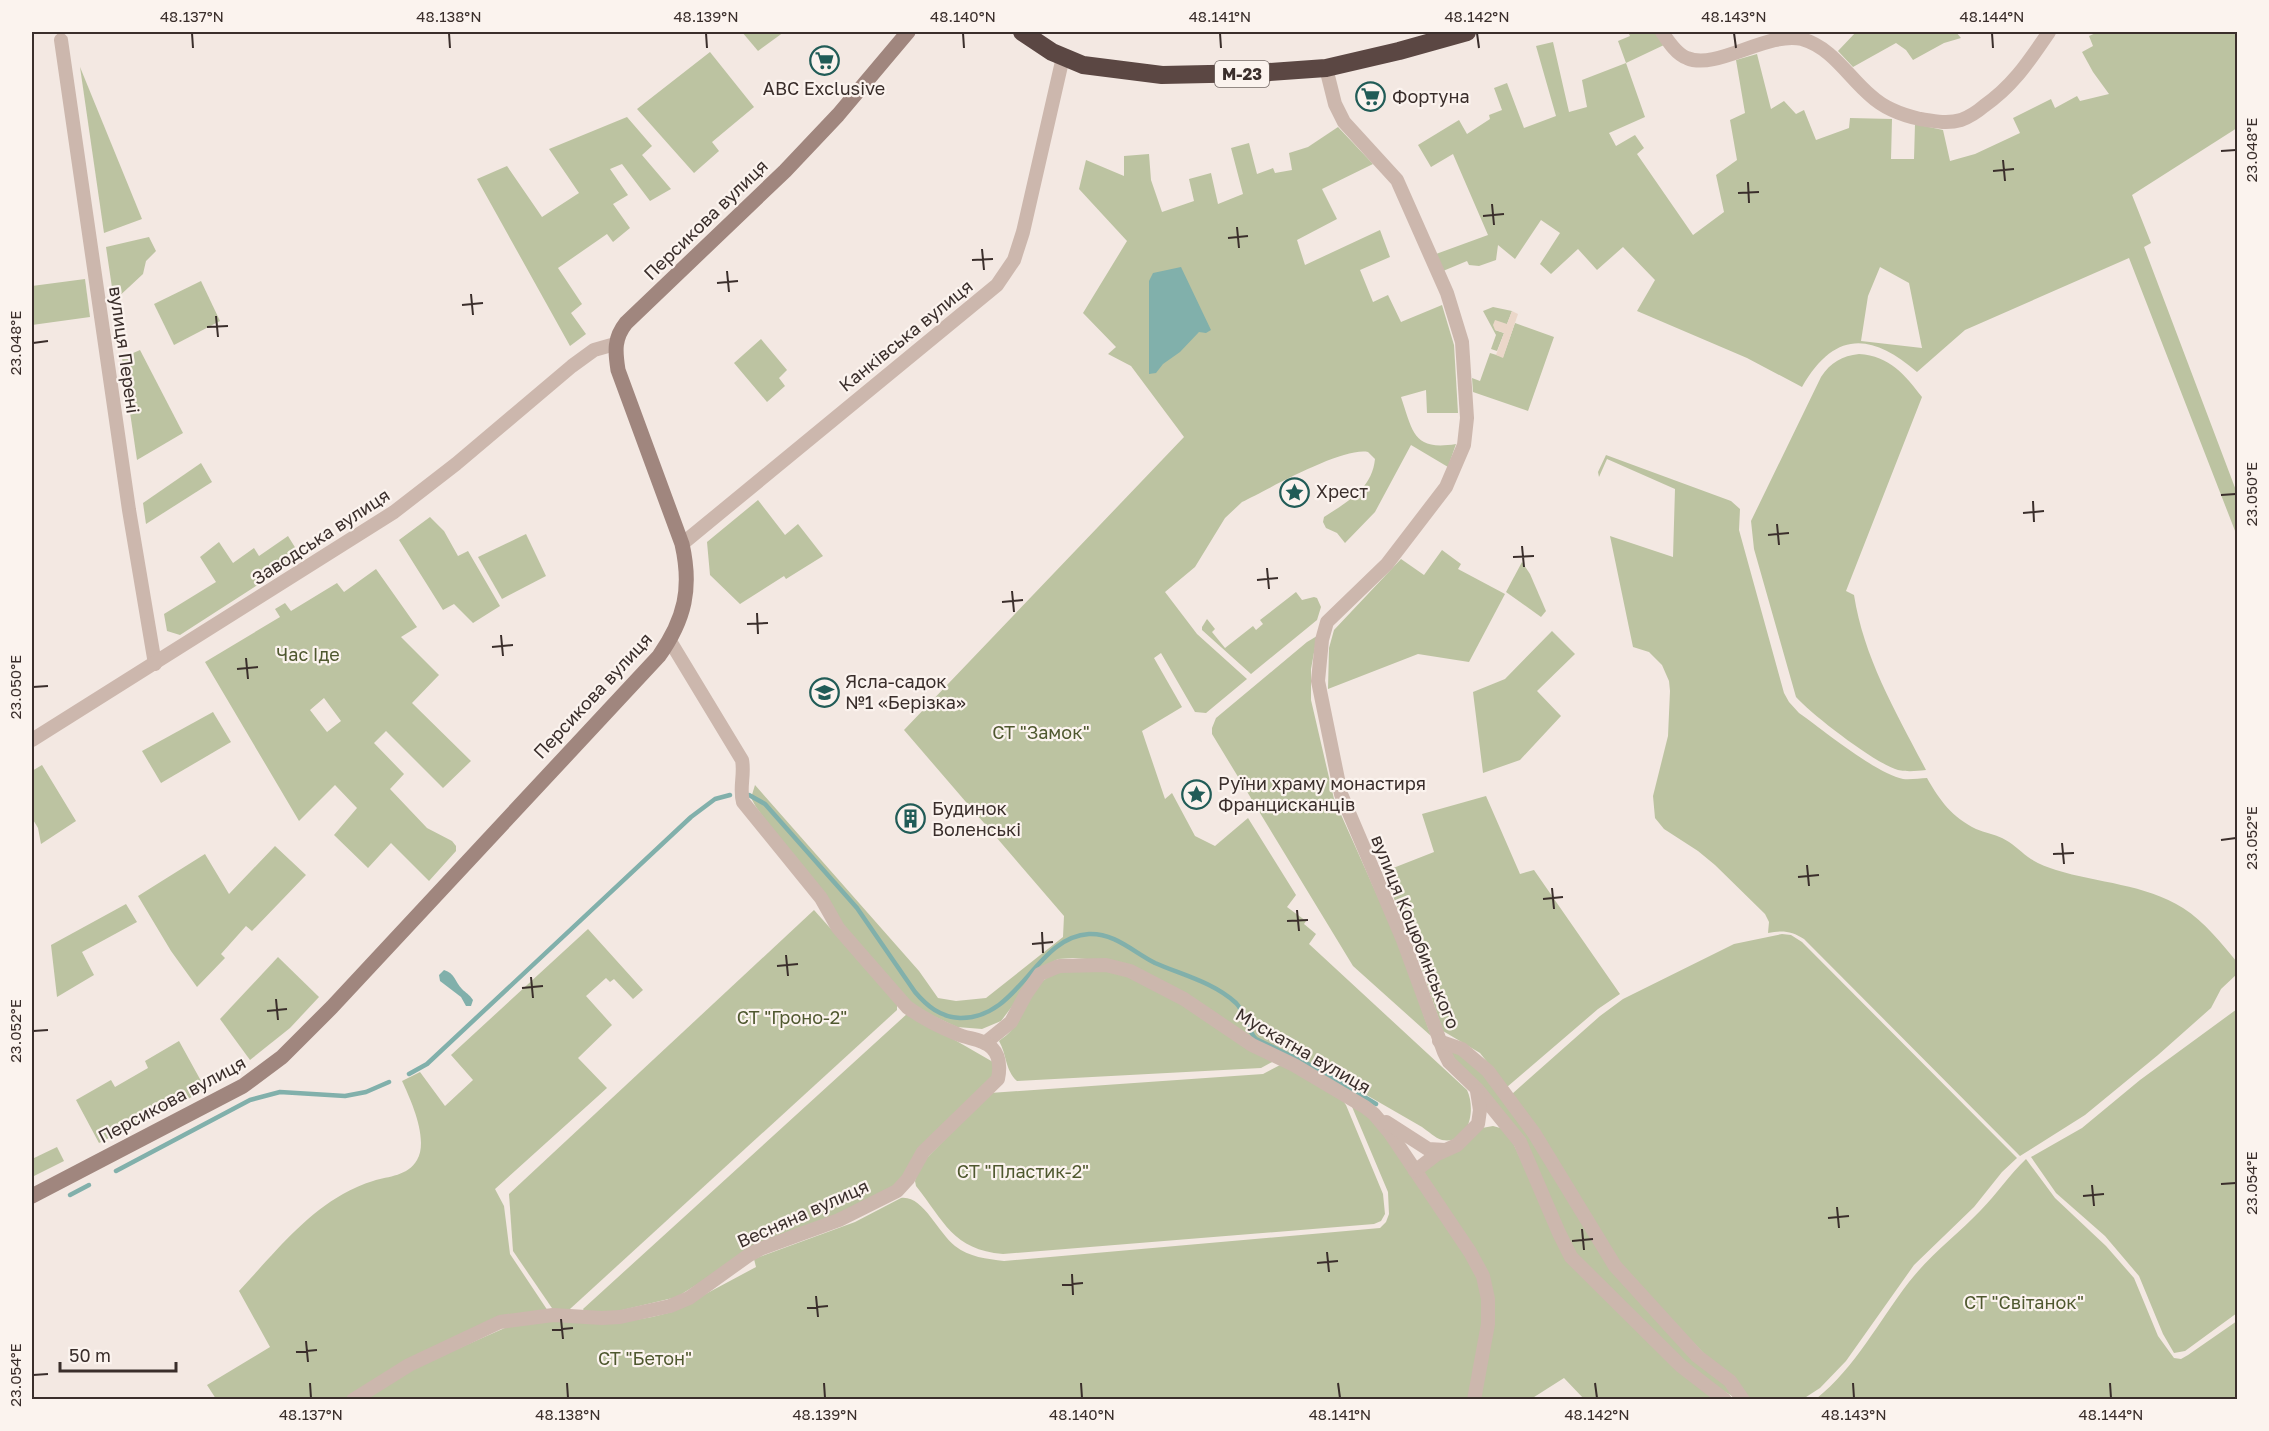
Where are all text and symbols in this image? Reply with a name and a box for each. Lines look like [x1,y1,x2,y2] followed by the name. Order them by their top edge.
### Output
[160,7,224,25] text: 48.137°N
[416,7,482,25] text: 48.138°N
[673,7,739,25] text: 48.139°N
[930,7,996,25] text: 48.140°N
[1189,7,1251,25] text: 48.141°N
[1444,7,1510,25] text: 48.142°N
[1701,7,1767,25] text: 48.143°N
[1960,7,2024,25] text: 48.144°N
[808,44,840,76] supermarket icon: ABC Exclusive
[1215,61,1269,87] road number: М-23
[763,77,885,99] place label: ABC Exclusive
[1355,81,1387,113] supermarket icon: Фортуна
[1392,85,1470,107] place label: Фортуна
[2242,118,2260,182] text: 23.048°E
[639,154,772,284] street label: Персикова вулиця
[834,275,977,396] street label: Канківська вулиця
[105,285,145,415] street label: вулиця Перені
[6,311,24,375] text: 23.048°E
[2242,462,2260,526] text: 23.050°E
[1279,476,1311,508] place icon: Хрест
[1316,480,1368,502] place label: Хрест
[247,483,394,589] street label: Заводська вулиця
[528,628,656,763] street label: Персикова вулиця
[276,643,340,665] park label: Час Іде
[6,655,24,719] text: 23.050°E
[845,670,966,713] place label: Ясла-садок №1 «Берізка»
[808,676,840,708] school or university icon: Ясла-садок №1 «Берізка»
[992,721,1090,743] park label: СТ "Замок"
[1218,772,1426,815] place label: Руїни храму монастиря Францисканців
[1181,778,1213,810] place icon: Руїни храму монастиря Францисканців
[932,797,1021,840] place label: Будинок Воленські
[895,803,927,835] building icon: Будинок Воленські
[2242,806,2260,870] text: 23.052°E
[1367,832,1465,1032] street label: вулиця Коцюбинського
[6,999,24,1063] text: 23.052°E
[1232,1003,1375,1098] street label: Мускатна вулиця
[737,1006,847,1028] park label: СТ "Гроно-2"
[94,1051,249,1147] street label: Персикова вулиця
[2242,1151,2260,1215] text: 23.054°E
[957,1160,1089,1182] park label: СТ "Пластик-2"
[733,1174,872,1252] street label: Весняна вулиця
[1964,1291,2084,1313] park label: СТ "Світанок"
[60,1335,176,1373] scale bar
[6,1343,24,1407] text: 23.054°E
[69,1344,111,1366] text: 50 m
[598,1347,692,1369] park label: СТ "Бетон"
[279,1405,343,1423] text: 48.137°N
[535,1405,601,1423] text: 48.138°N
[792,1405,858,1423] text: 48.139°N
[1049,1405,1115,1423] text: 48.140°N
[1309,1405,1371,1423] text: 48.141°N
[1564,1405,1630,1423] text: 48.142°N
[1821,1405,1887,1423] text: 48.143°N
[2079,1405,2143,1423] text: 48.144°N

